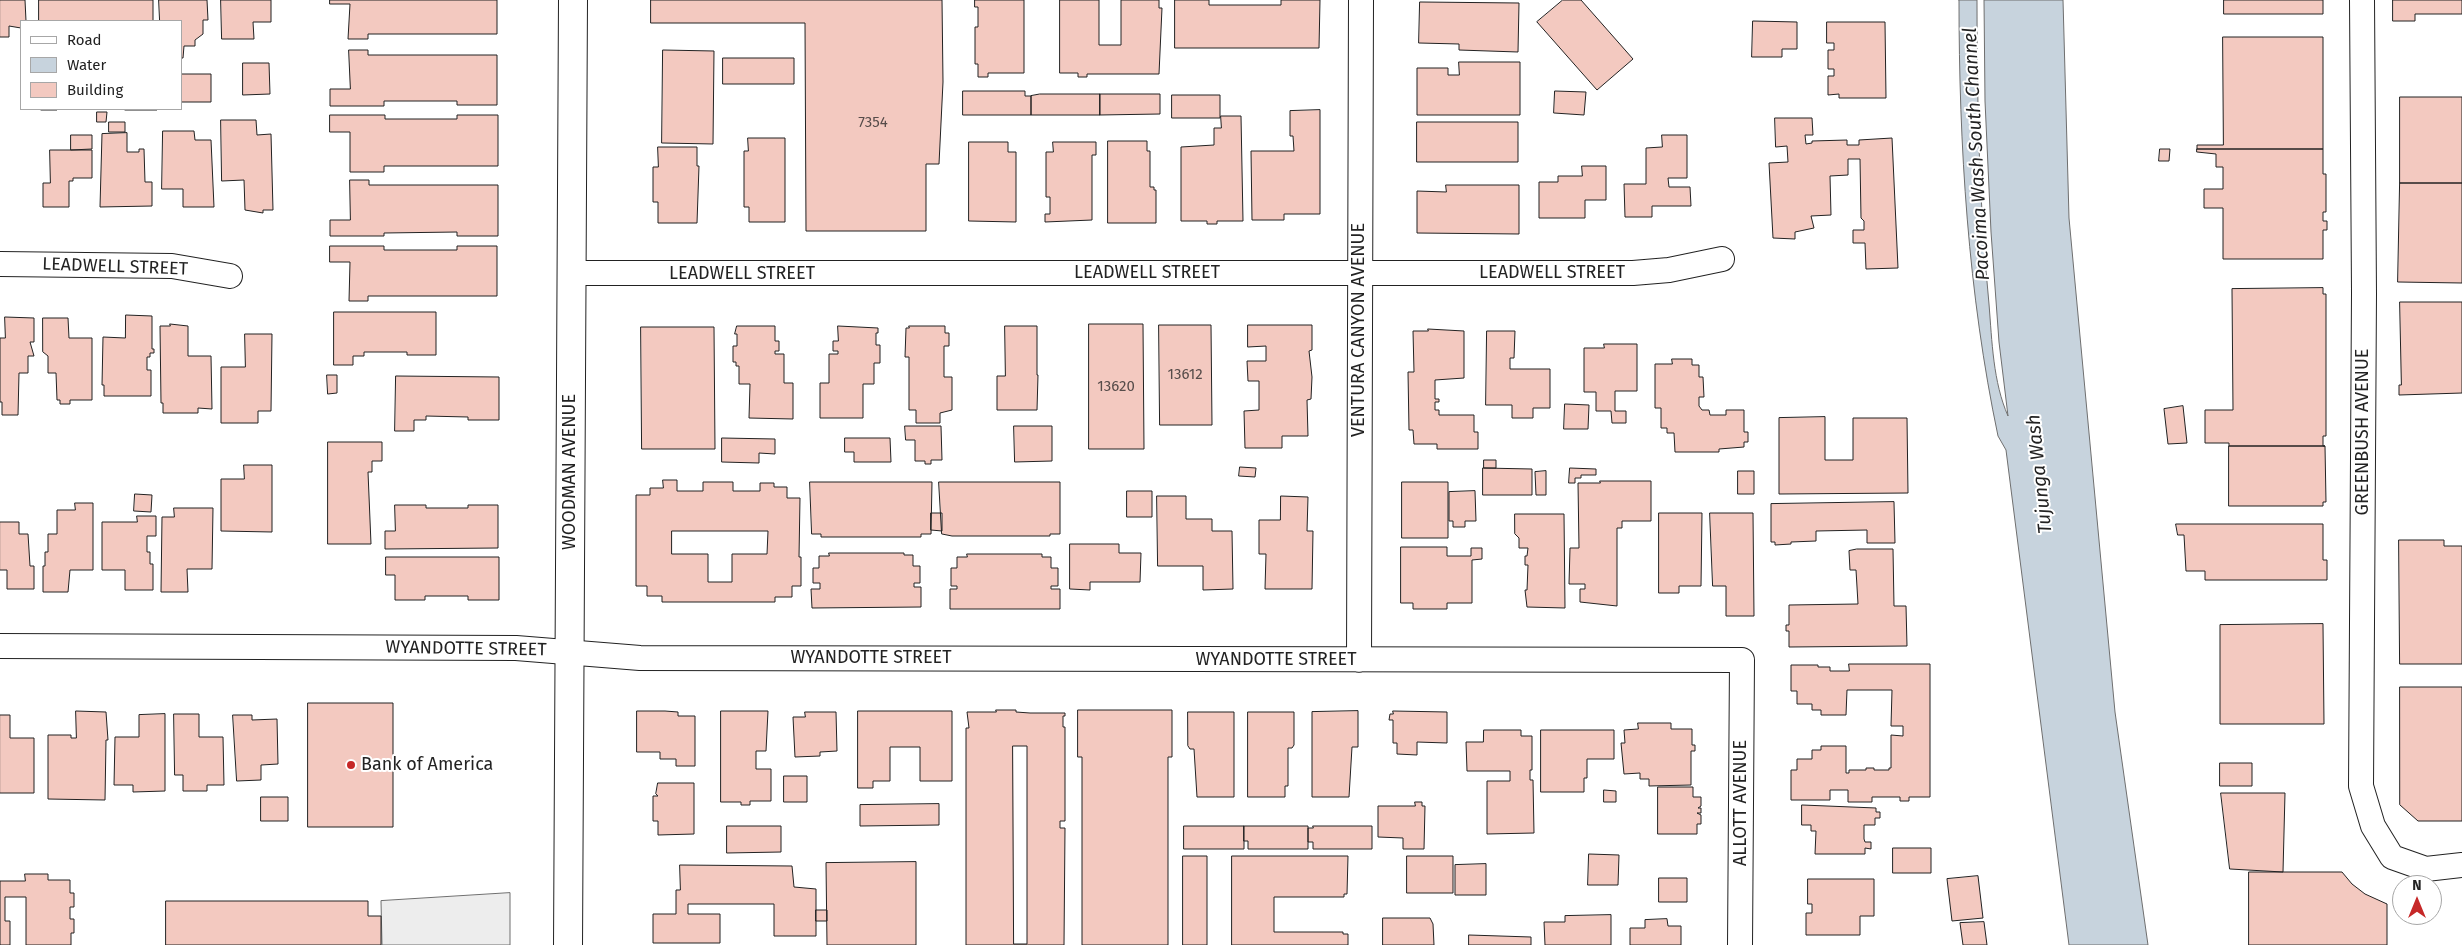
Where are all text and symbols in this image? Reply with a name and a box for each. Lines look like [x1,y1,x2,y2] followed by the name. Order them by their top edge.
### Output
[20,20,182,110] legend
[1959,27,1995,281] water label: Pacoima Wash South Channel
[67,31,102,49] text: Road
[67,56,106,74] text: Water
[67,81,123,99] text: Building
[858,114,888,132] house number: 7354
[1348,223,1370,437] street label: VENTURA CANYON AVENUE
[42,254,188,280] street label: LEADWELL STREET
[1074,262,1220,284] street label: LEADWELL STREET
[1479,262,1625,284] street label: LEADWELL STREET
[669,263,815,285] street label: LEADWELL STREET
[2352,349,2374,515] street label: GREENBUSH AVENUE
[1167,366,1203,384] house number: 13612
[1097,378,1135,396] house number: 13620
[559,394,581,550] street label: WOODMAN AVENUE
[2022,413,2058,535] water label: Tujunga Wash
[385,637,547,661] street label: WYANDOTTE STREET
[790,647,952,669] street label: WYANDOTTE STREET
[1195,649,1357,671] street label: WYANDOTTE STREET
[1730,740,1752,866] street label: ALLOTT AVENUE
[361,754,493,776] place label: Bank of America
[345,759,357,771] marker: Bank of America
[2392,875,2442,925] north arrow
[2412,877,2422,894] text: N

